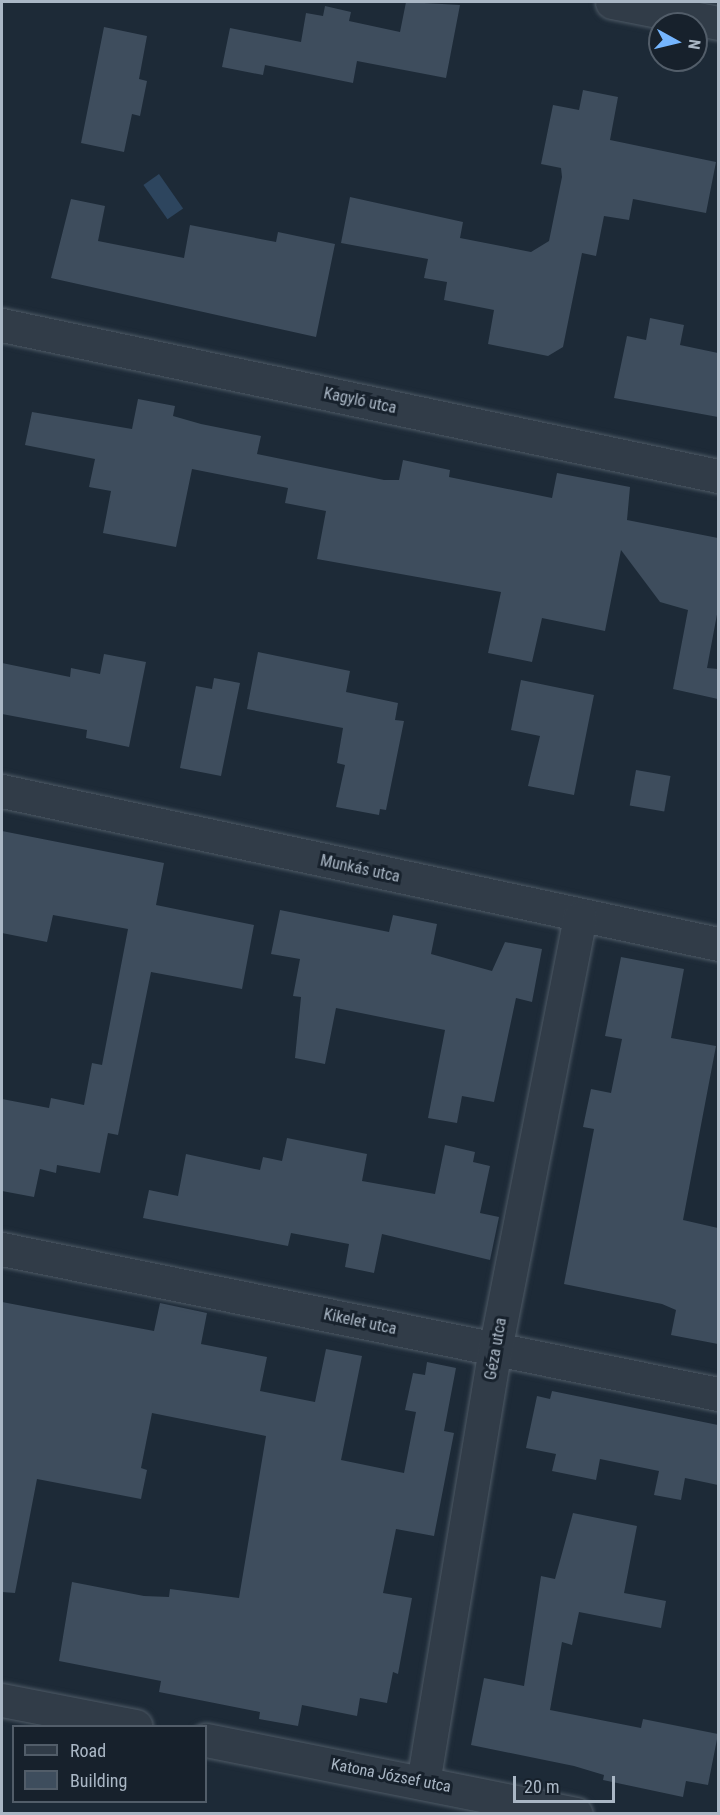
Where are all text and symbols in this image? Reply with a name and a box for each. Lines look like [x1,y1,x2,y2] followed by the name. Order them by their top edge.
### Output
[648,12,708,72] north arrow
[684,38,704,50] text: N
[322,384,398,418] street label: Kagyló utca
[318,851,402,887] street label: Munkás utca
[322,1305,398,1339] street label: Kikelet utca
[481,1316,511,1382] street label: Géza utca
[12,1725,207,1803] legend
[70,1740,106,1761] text: Road
[329,1755,453,1797] street label: Katona József utca
[516,1764,618,1802] scale bar
[70,1770,127,1791] text: Building
[524,1776,559,1797] text: 20 m

